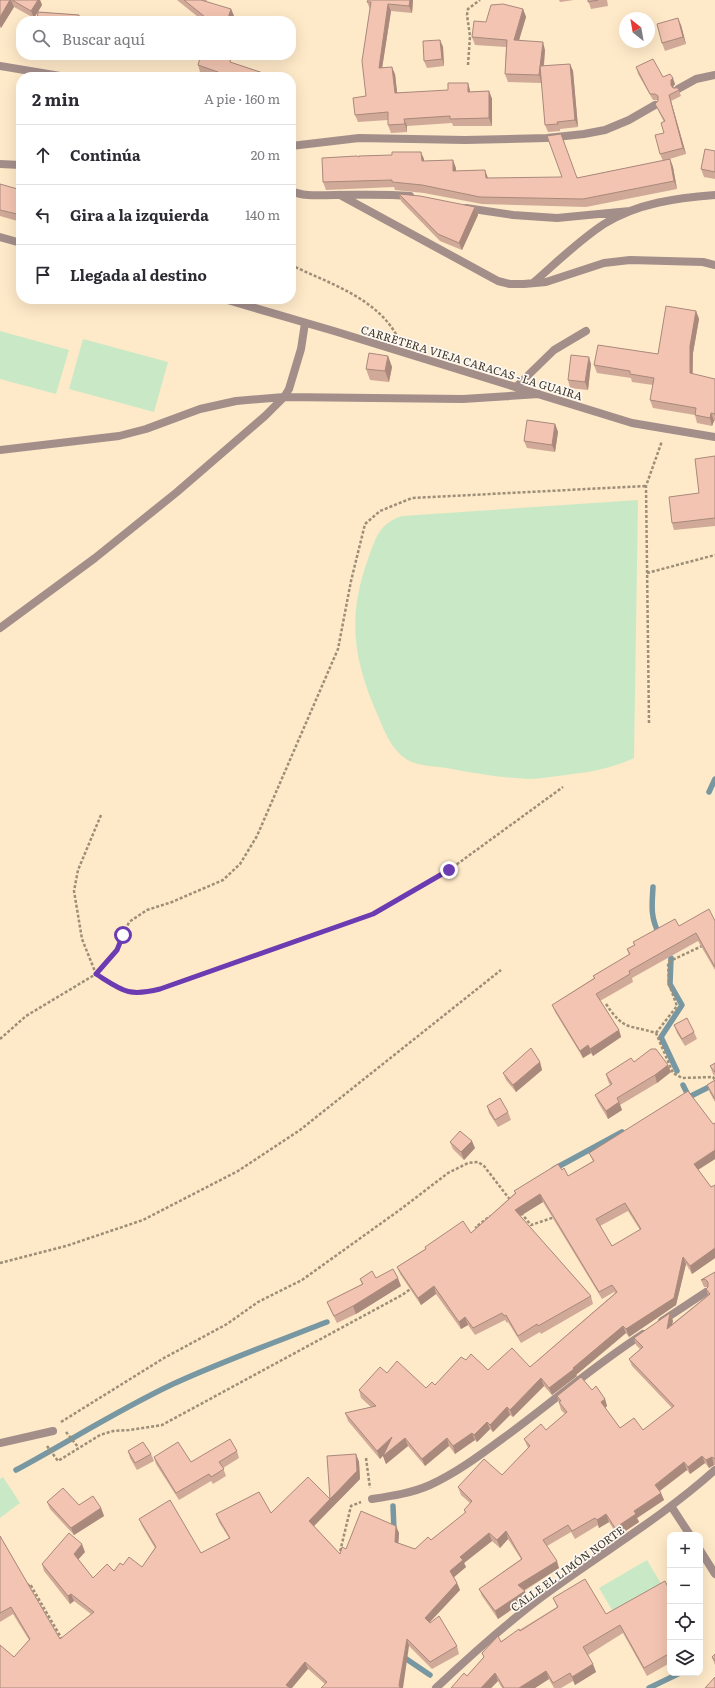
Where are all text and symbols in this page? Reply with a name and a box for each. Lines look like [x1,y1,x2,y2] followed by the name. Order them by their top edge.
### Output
[619,12,655,48] north arrow
[16,16,296,60] search box
[30,27,52,49] icon: search
[62,27,145,50] text: Buscar aquí
[32,86,80,111] text: 2 min
[204,89,280,108] text: A pie · 160 m
[70,143,141,166] text: Continúa
[32,144,54,166] icon: ahead
[251,145,280,164] text: 20 m
[70,203,209,226] text: Gira a la izquierda
[32,204,54,226] icon: left
[245,205,280,224] text: 140 m
[70,263,207,286] text: Llegada al destino
[32,264,54,286] icon: arrive
[359,321,585,403] street label: CARRETERA VIEJA CARACAS - LA GUAIRA
[440,861,458,879] route end
[114,926,132,944] route start
[507,1521,627,1615] street label: CALLE EL LIMÓN NORTE
[667,1532,703,1676] map controls
[667,1532,703,1568] button: +
[667,1568,703,1604] button: −
[667,1604,703,1640] button: locate
[667,1640,703,1676] button: layers

